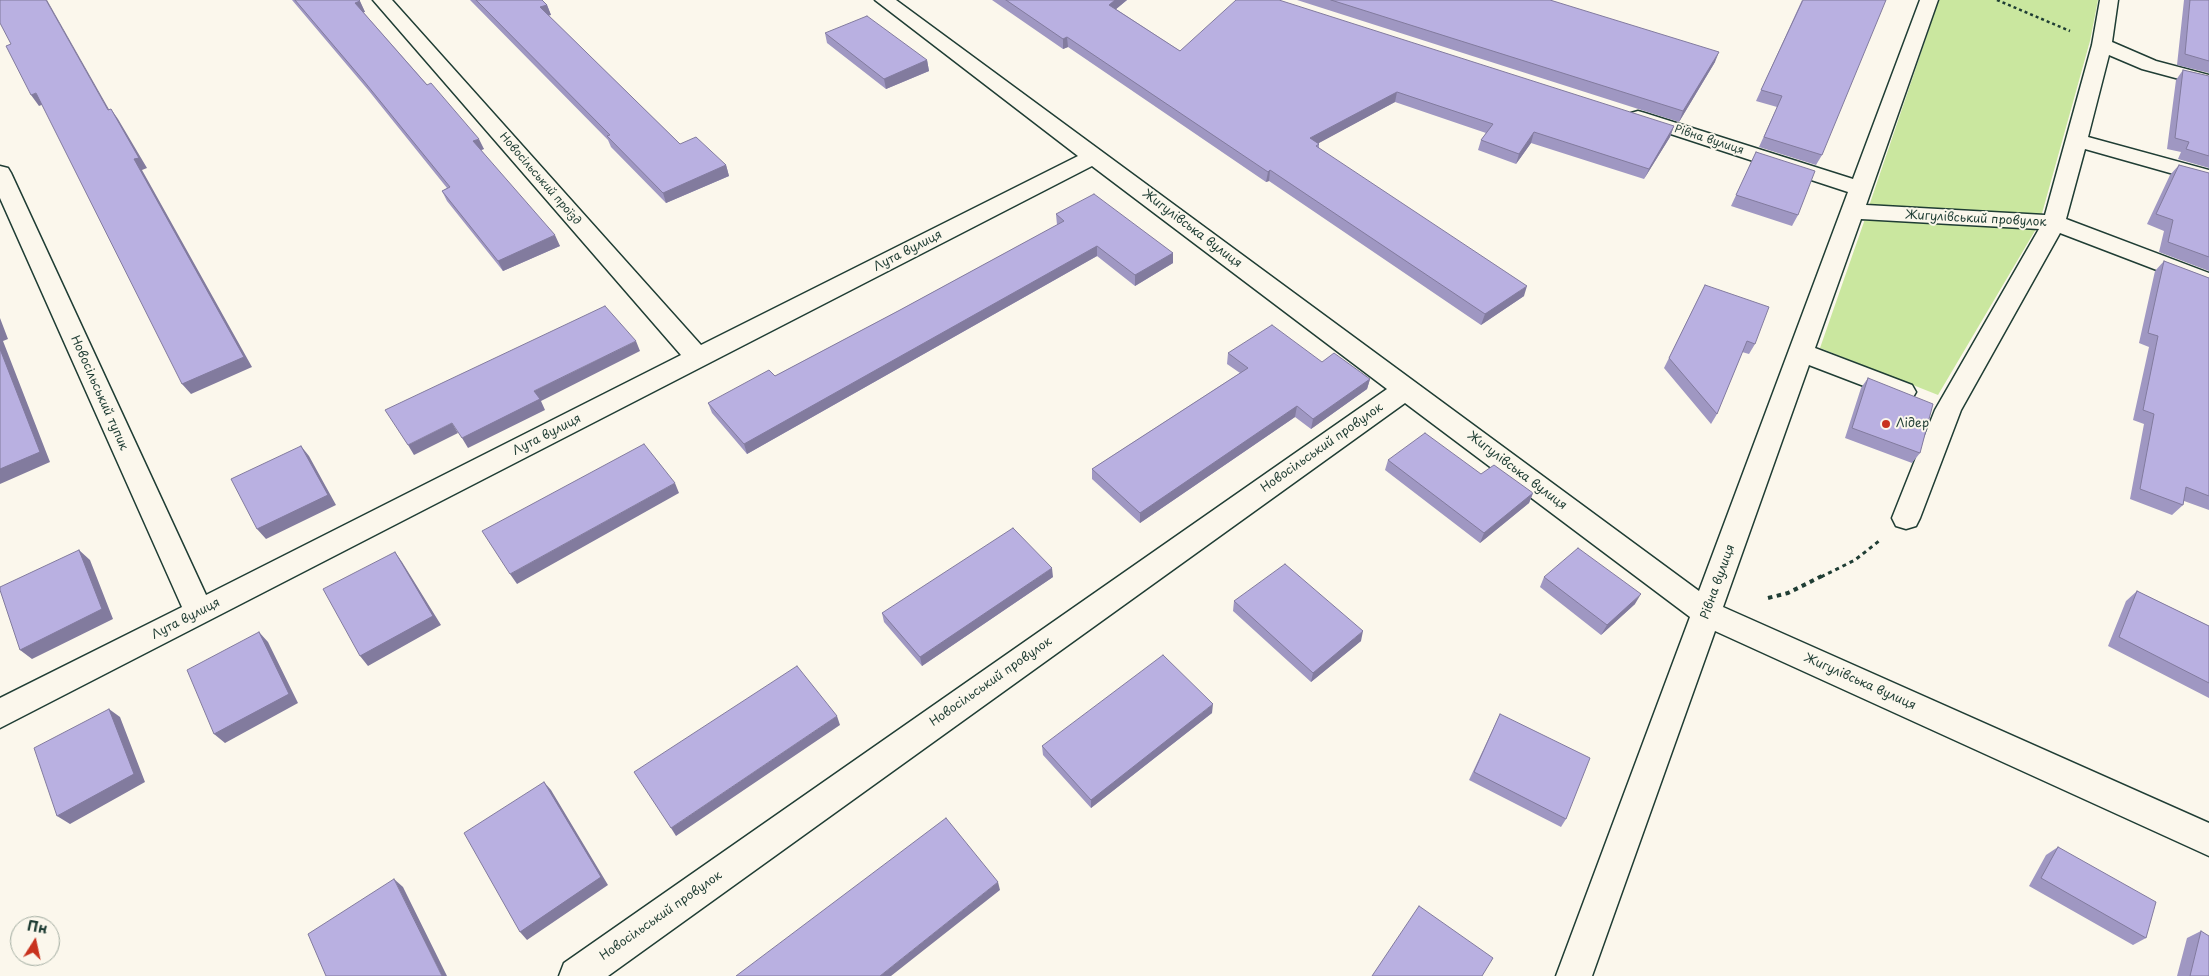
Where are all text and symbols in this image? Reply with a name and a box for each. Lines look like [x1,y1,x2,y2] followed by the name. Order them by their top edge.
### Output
[1673,123,1745,157] street label: Рівна вулиця
[496,130,584,228] street label: Новосільський проїзд
[1140,187,1244,271] street label: Жигулівська вулиця
[1905,208,2047,230] street label: Жигулівський провулок
[871,228,945,274] street label: Лута вулиця
[67,333,131,453] street label: Новосільський тупик
[1258,400,1386,496] street label: Новосільський провулок
[510,412,584,458] street label: Лута вулиця
[1896,417,1929,431] place label: Лідер
[1880,418,1892,430] marker: Лідер
[1465,429,1569,513] street label: Жигулівська вулиця
[1698,543,1738,621] street label: Рівна вулиця
[149,596,223,642] street label: Лута вулиця
[927,634,1055,730] street label: Новосільський провулок
[1802,651,1918,713] street label: Жигулівська вулиця
[597,868,725,964] street label: Новосільський провулок
[26,915,49,939] text: Пн
[10,916,60,966] north arrow

